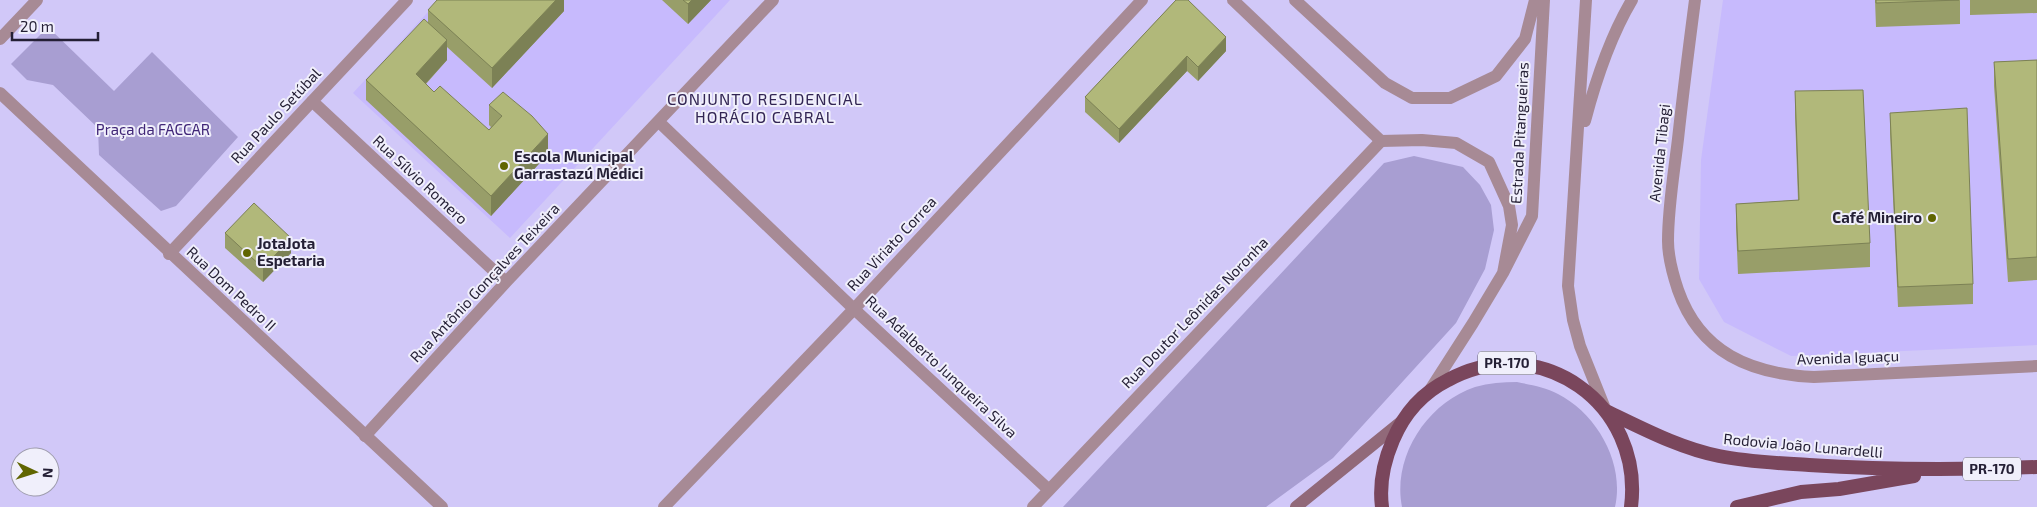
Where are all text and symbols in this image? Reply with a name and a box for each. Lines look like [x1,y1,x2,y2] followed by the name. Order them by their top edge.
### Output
[12,10,99,42] scale bar
[20,17,54,35] text: 20 m
[1506,62,1532,204] street label: Estrada Pitangueiras
[227,64,324,167] street label: Rua Paulo Setúbal
[667,89,863,126] district label: CONJUNTO RESIDENCIAL HORÁCIO CABRAL
[1645,103,1673,203] street label: Avenida Tibagi
[96,120,210,139] park label: Praça da FACCAR
[370,131,472,228] street label: Rua Sílvio Romero
[514,147,643,182] place label: Escola Municipal Garrastazú Médici
[498,160,510,172] marker: Escola Municipal Garrastazú Médici
[843,192,940,294] street label: Rua Viriato Correa
[406,199,564,366] street label: Rua Antônio Gonçalves Teixeira
[1832,208,1922,226] place label: Café Mineiro
[1926,212,1938,224] marker: Café Mineiro
[1117,233,1271,392] street label: Rua Doutor Leônidas Noronha
[257,234,325,269] place label: JotaJota Espetaria
[183,242,280,334] street label: Rua Dom Pedro II
[241,247,253,259] marker: JotaJota Espetaria
[862,291,1021,441] street label: Rua Adalberto Junqueira Silva
[1796,346,1900,369] street label: Avenida Iguaçu
[1478,352,1536,374] road number: PR-170
[1723,429,1883,461] street label: Rodovia João Lunardelli
[10,447,60,497] north arrow
[1963,458,2021,480] road number: PR-170
[40,467,57,479] text: N

